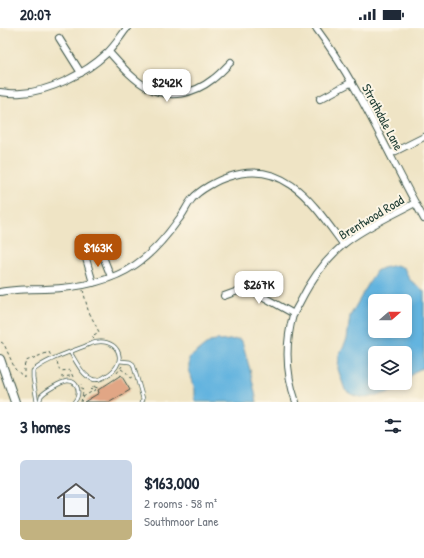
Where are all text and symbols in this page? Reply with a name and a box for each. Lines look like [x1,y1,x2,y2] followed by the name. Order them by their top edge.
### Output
[20,4,51,25] text: 20:07
[139,69,195,103] pin: $242K
[152,73,182,91] text: $242K
[358,80,408,154] street label: Strathdale Lane
[335,190,407,244] street label: Brentwood Road
[70,234,126,268] pin: $163K
[83,238,113,256] text: $163K
[231,271,287,305] pin: $267K
[243,275,275,293] text: $267K
[368,294,412,338] north arrow
[368,294,412,390] map controls
[368,346,412,390] button: layers
[20,415,70,438] text: 3 homes
[382,415,404,437] icon: filters
[144,471,199,494] text: $163,000
[52,476,100,524] icon: home
[144,494,217,512] text: 2 rooms · 58 m²
[144,512,219,530] text: Southmoor Lane

